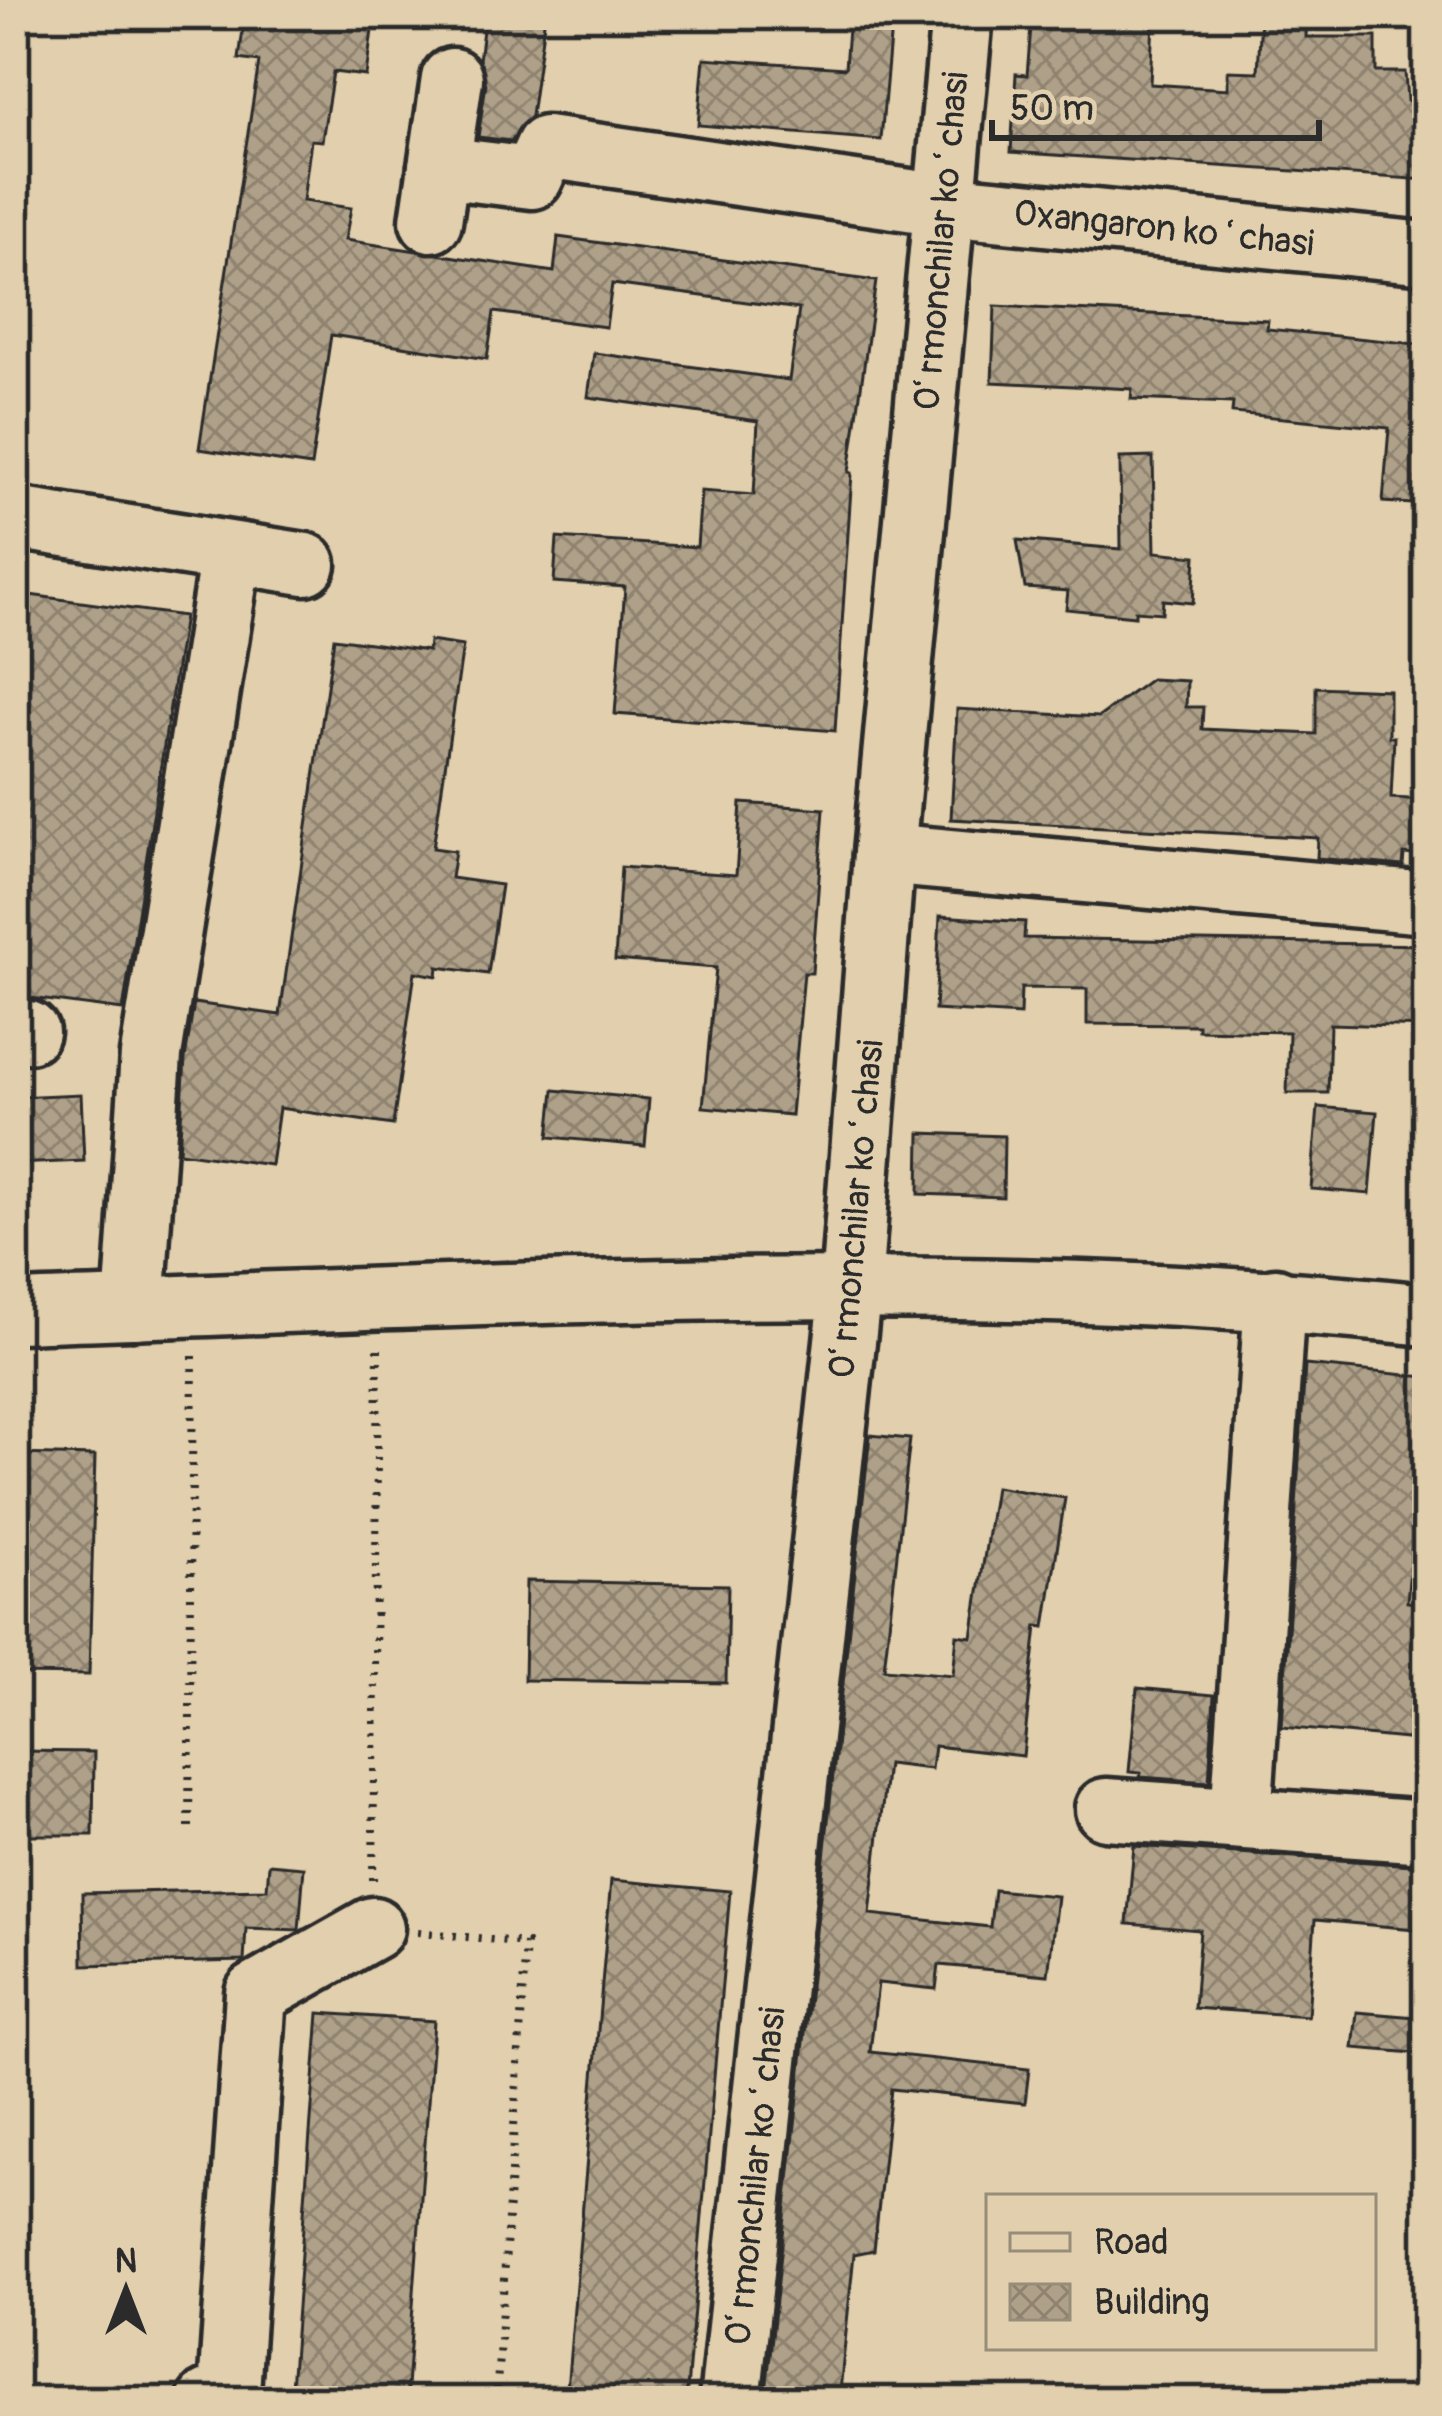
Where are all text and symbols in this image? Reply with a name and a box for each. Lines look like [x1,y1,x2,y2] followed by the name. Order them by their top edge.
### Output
[992,66,1319,140] scale bar
[904,70,979,412] street label: Oʻrmonchilar koʻchasi
[1010,86,1094,131] text: 50 m
[1012,190,1316,267] street label: Oxangaron koʻchasi
[819,1038,894,1380] street label: Oʻrmonchilar koʻchasi
[715,2005,796,2347] street label: Oʻrmonchilar koʻchasi
[986,2194,1376,2350] legend
[1094,2220,1169,2265] text: Road
[66,2230,186,2350] north arrow
[115,2241,137,2282] text: N
[1094,2280,1210,2325] text: Building

